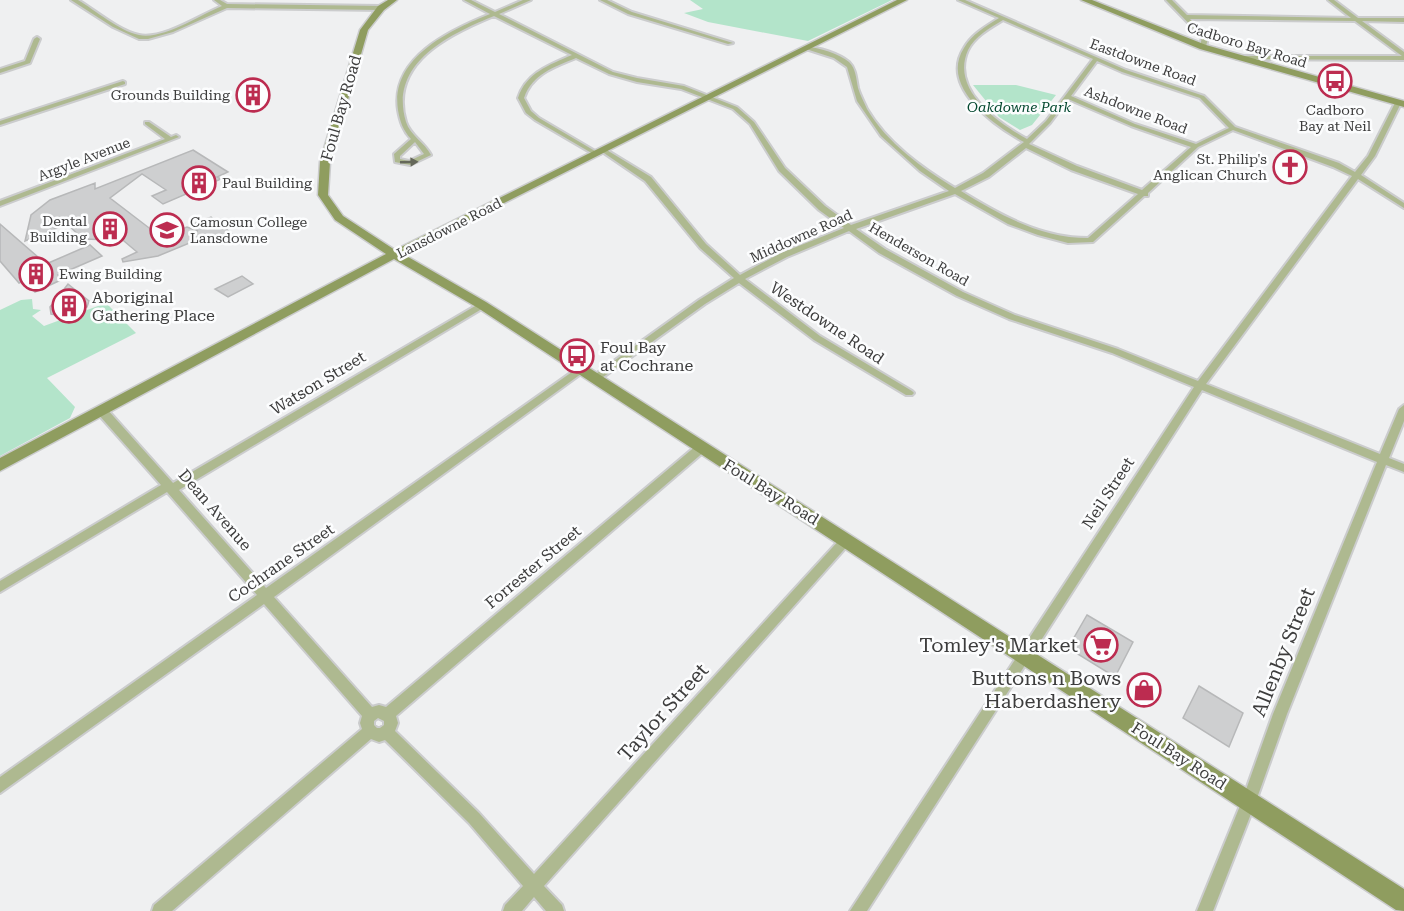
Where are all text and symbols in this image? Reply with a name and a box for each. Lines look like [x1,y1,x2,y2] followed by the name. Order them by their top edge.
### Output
[1185,19,1309,71] street label: Cadboro Bay Road
[1088,35,1198,89] street label: Eastdowne Road
[317,53,365,163] street label: Foul Bay Road
[1317,63,1353,99] bus stop icon: Cadboro Bay at Neil
[235,77,271,113] building icon: Grounds Building
[1082,83,1190,137] street label: Ashdowne Road
[111,87,230,103] place label: Grounds Building
[967,99,1072,115] park label: Oakdowne Park
[1299,102,1372,134] place label: Cadboro Bay at Neil
[36,134,133,184] street label: Argyle Avenue
[1272,149,1308,185] church icon: St. Philip's Anglican Church
[1153,151,1267,183] place label: St. Philip's Anglican Church
[399,157,418,166] one-way arrow
[181,165,217,201] building icon: Paul Building
[222,175,312,191] place label: Paul Building
[394,195,504,261] street label: Lansdowne Road
[747,206,855,266] street label: Middowne Road
[92,211,128,247] building icon: Dental Building
[149,212,185,248] school or university icon: Camosun College Lansdowne
[30,213,88,245] place label: Dental Building
[190,214,307,246] place label: Camosun College Lansdowne
[866,219,972,289] street label: Henderson Road
[18,256,54,292] building icon: Ewing Building
[59,266,162,282] place label: Ewing Building
[766,278,888,368] street label: Westdowne Road
[51,288,87,324] building icon: Aboriginal Gathering Place
[92,288,215,325] place label: Aboriginal Gathering Place
[559,338,595,374] bus stop icon: Foul Bay at Cochrane
[600,338,694,375] place label: Foul Bay at Cochrane
[267,347,369,419] street label: Watson Street
[1078,454,1138,532] street label: Neil Street
[720,455,822,529] street label: Foul Bay Road
[175,465,256,555] street label: Dean Avenue
[224,519,338,607] street label: Cochrane Street
[481,521,585,613] street label: Forrester Street
[1246,584,1320,720] street label: Allenby Street
[1083,627,1119,663] supermarket icon: Tomley's Market
[919,633,1079,657] place label: Tomley's Market
[613,658,714,766] street label: Taylor Street
[971,666,1121,713] place label: Buttons n Bows Haberdashery
[1126,672,1162,708] shop icon: Buttons n Bows Haberdashery
[1128,718,1230,794] street label: Foul Bay Road

